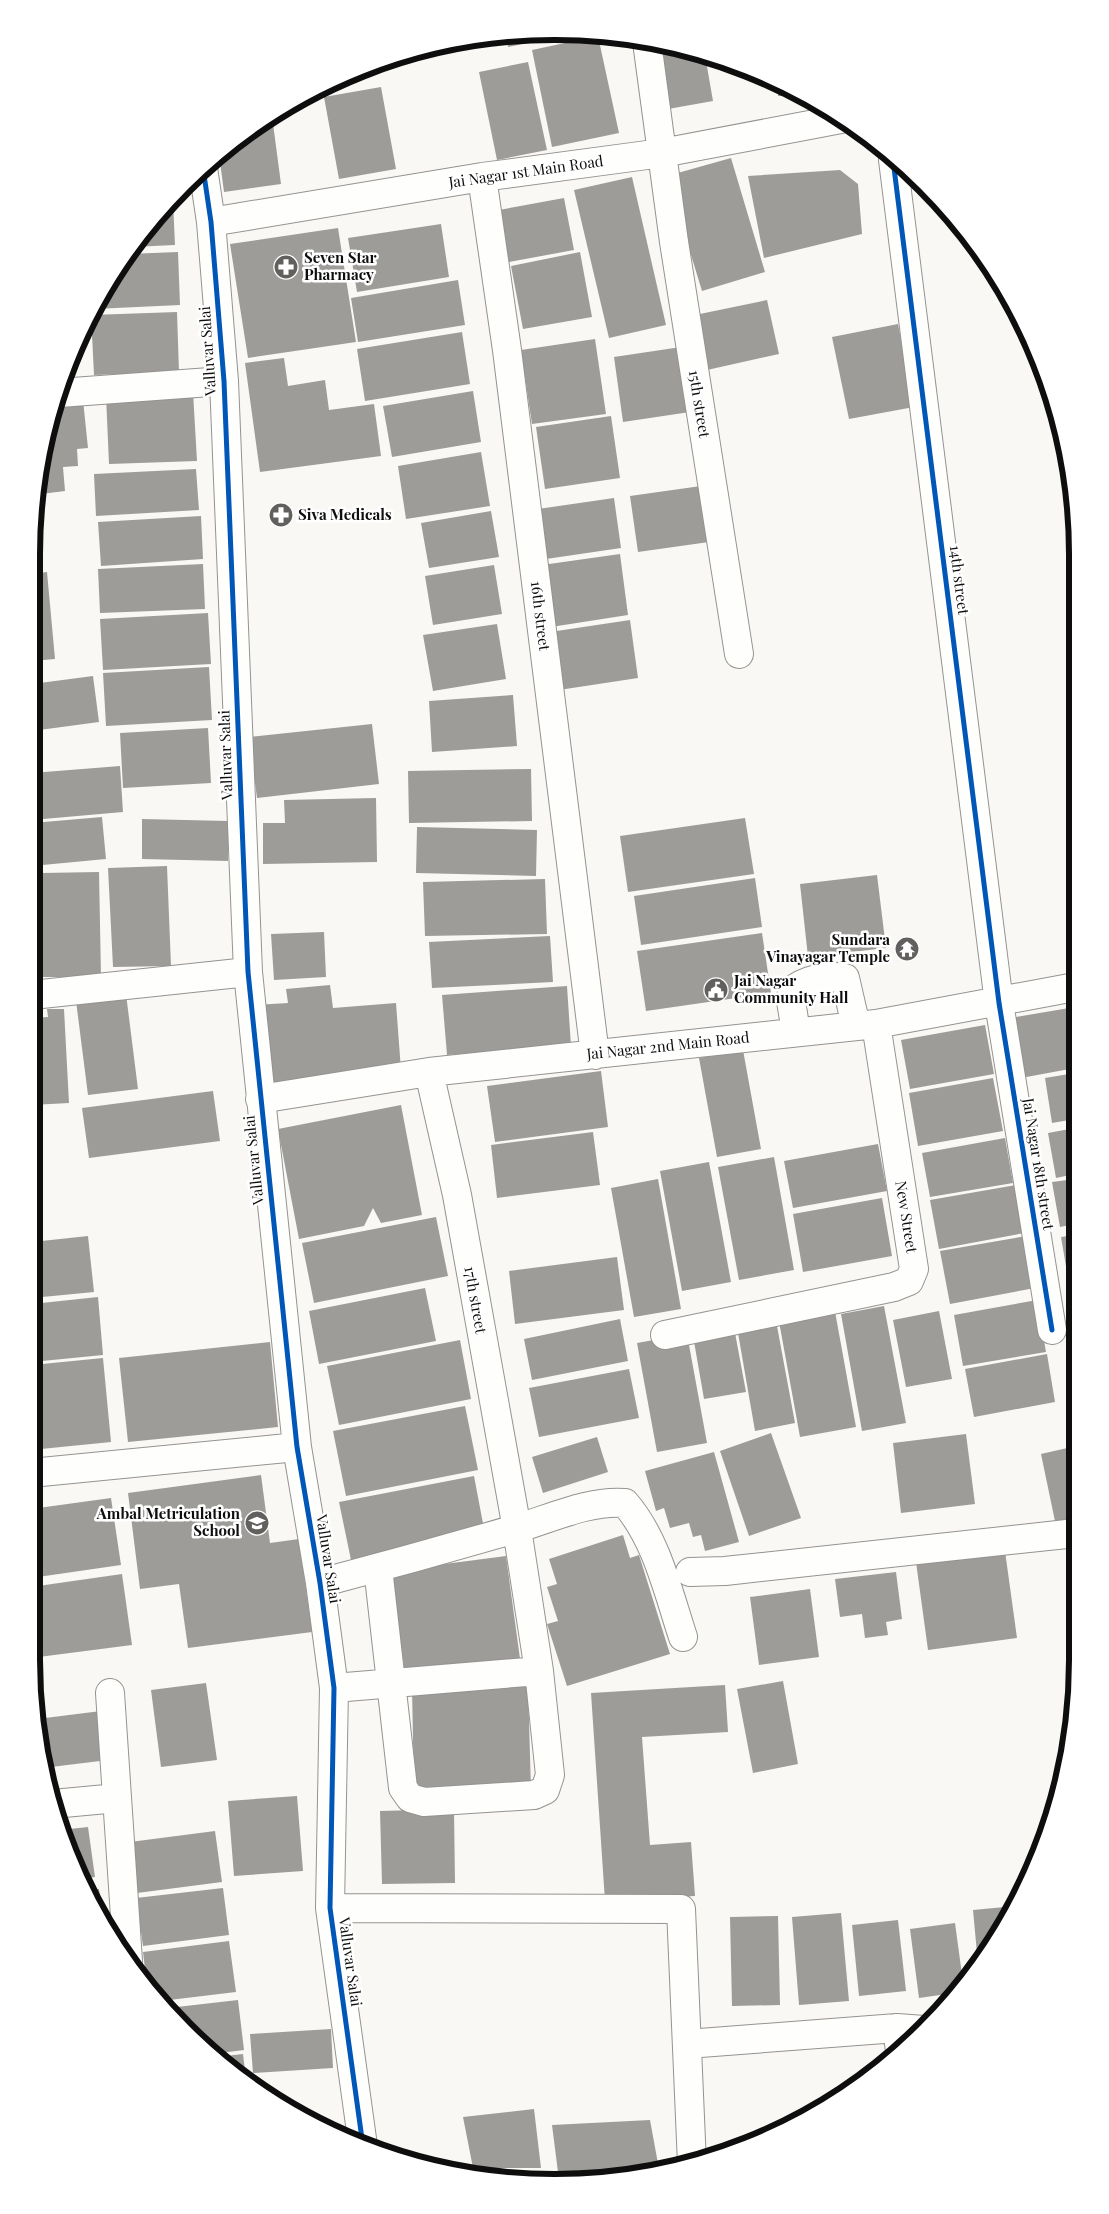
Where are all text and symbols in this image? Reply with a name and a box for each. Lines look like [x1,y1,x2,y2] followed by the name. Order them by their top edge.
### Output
[446,150,605,192] street label: Jai Nagar 1st Main Road
[304,247,377,284] place label: Seven Star Pharmacy
[273,254,299,280] pharmacy icon: Seven Star Pharmacy
[194,305,220,398] street label: Valluvar Salai
[685,369,715,440] street label: 15th street
[268,502,294,528] pharmacy icon: Siva Medicals
[298,504,392,524] place label: Siva Medicals
[946,544,974,616] street label: 14th street
[527,580,555,653] street label: 16th street
[213,709,237,801] street label: Valluvar Salai
[765,929,890,966] place label: Sundara Vinayagar Temple
[894,936,920,962] temple icon: Sundara Vinayagar Temple
[733,970,849,1007] place label: Jai Nagar Community Hall
[703,977,729,1003] public building icon: Jai Nagar Community Hall
[585,1026,751,1064] street label: Jai Nagar 2nd Main Road
[1019,1095,1059,1232] street label: Jai Nagar 18th street
[238,1114,268,1207] street label: Valluvar Salai
[891,1179,923,1255] street label: New Street
[460,1264,492,1336] street label: 17th street
[96,1503,241,1540] place label: Ambal Metriculation School
[244,1510,270,1536] school or university icon: Ambal Metriculation School
[312,1512,346,1605] street label: Valluvar Salai
[335,1915,367,2008] street label: Valluvar Salai

